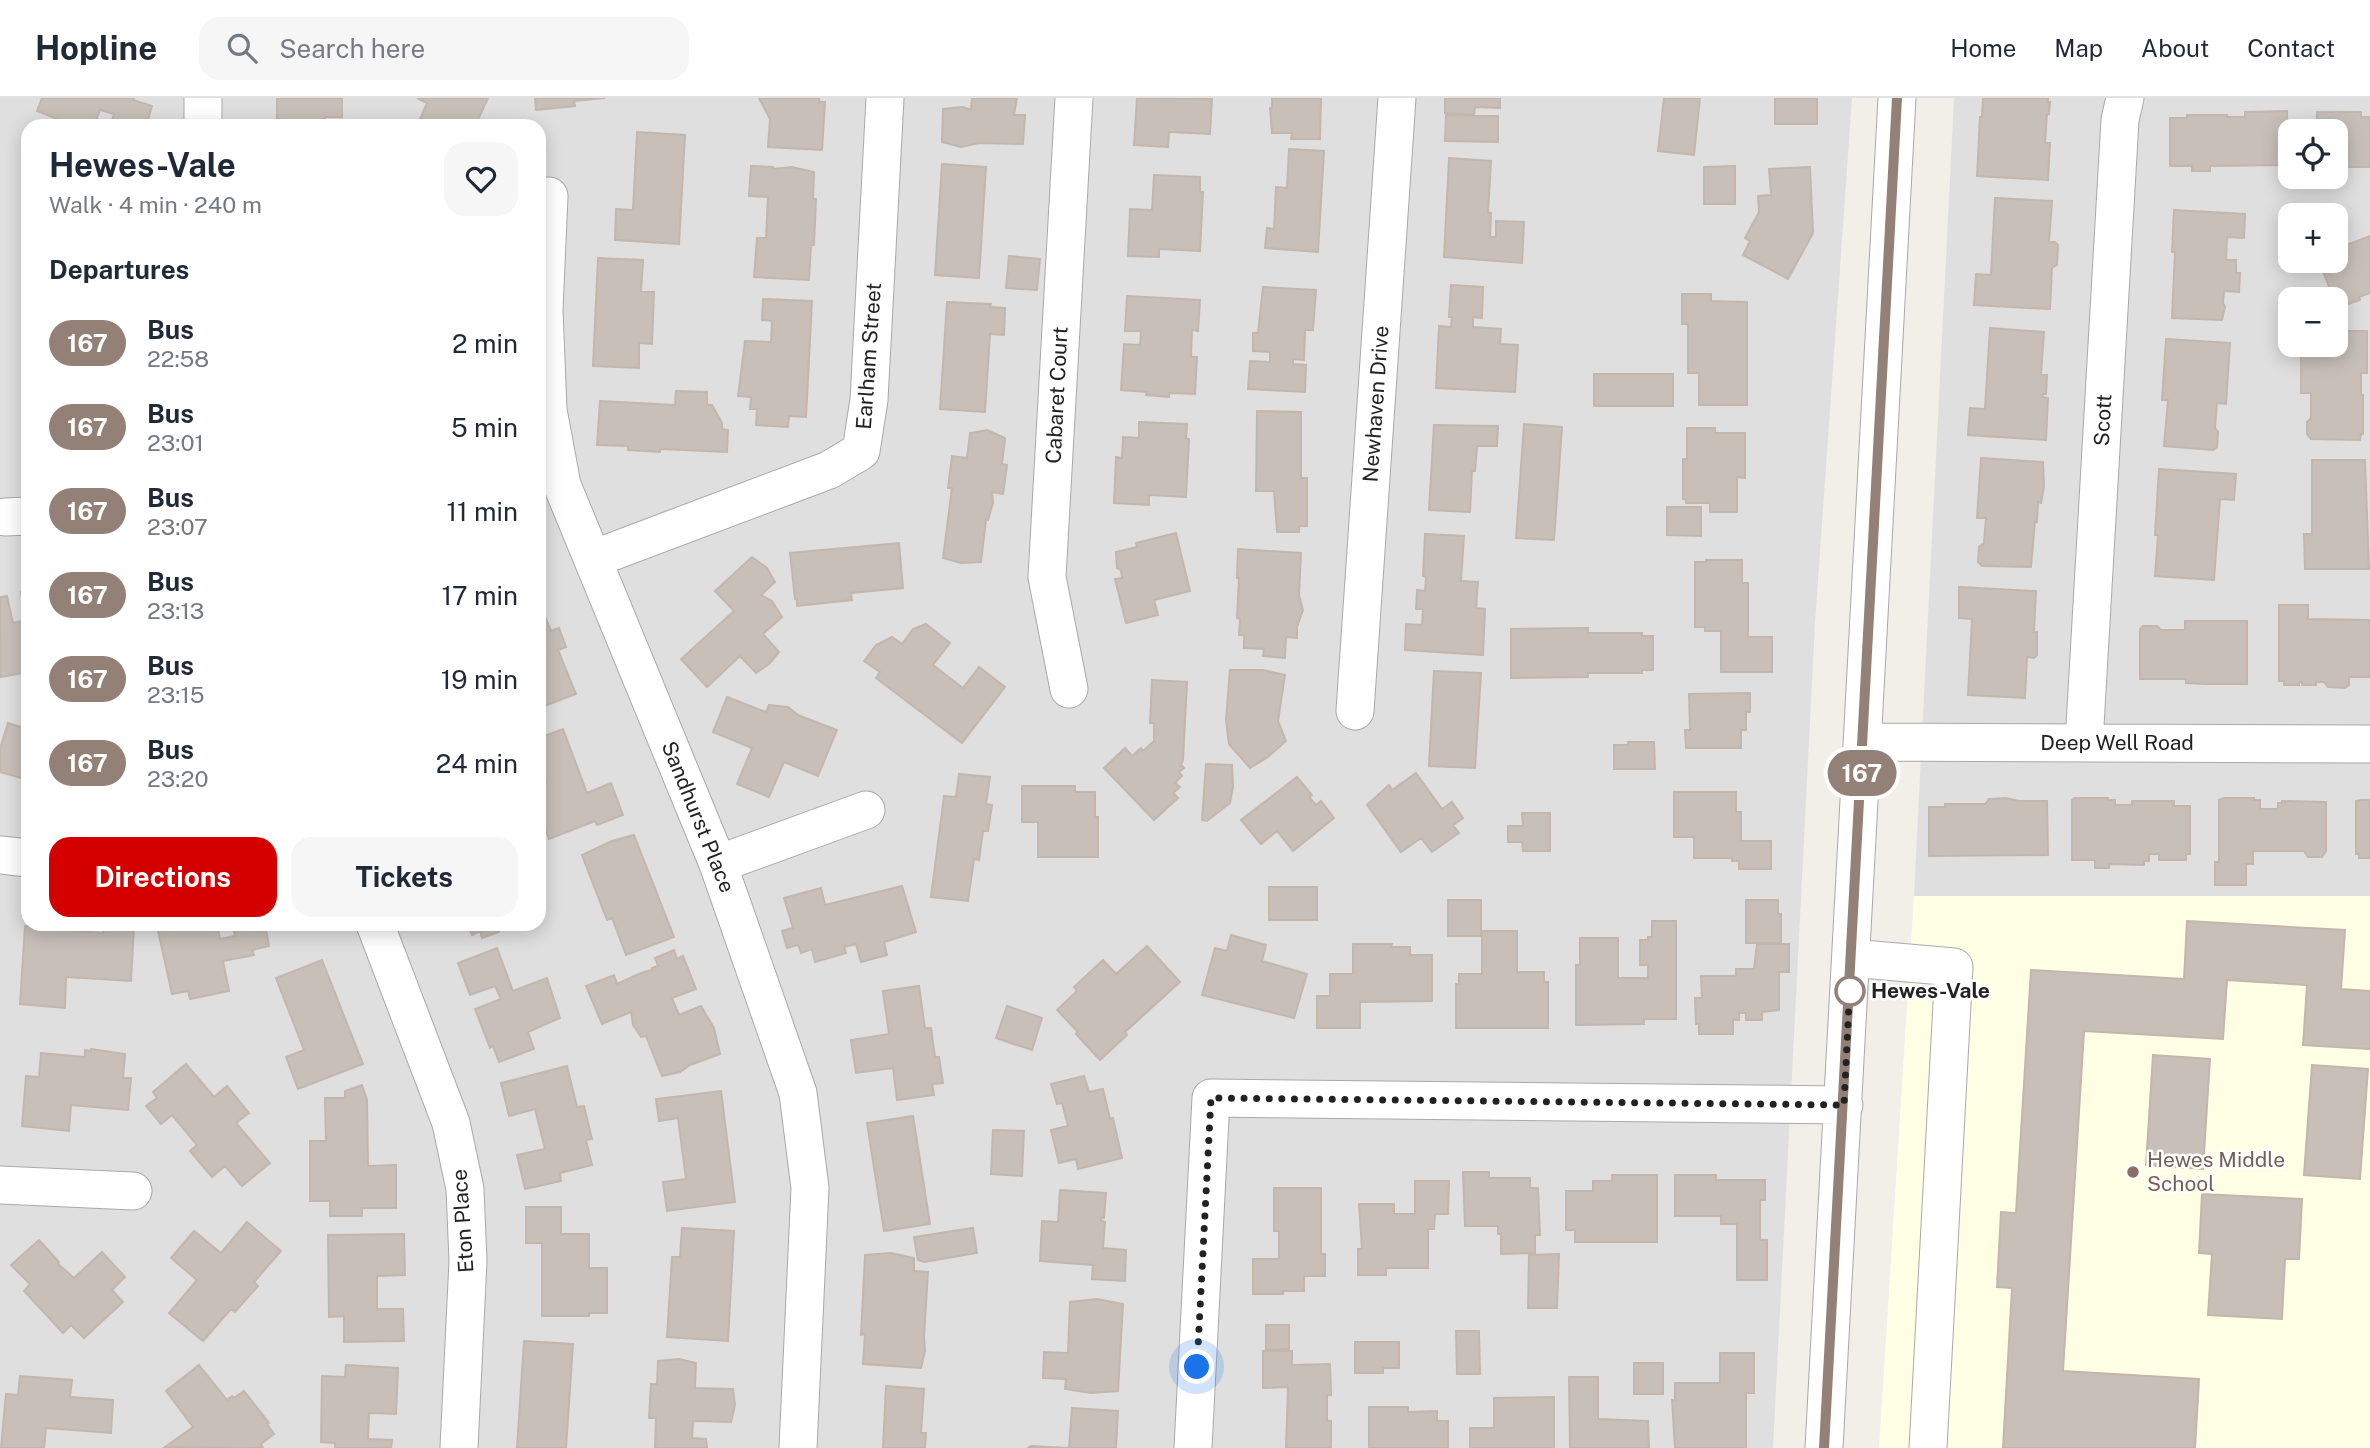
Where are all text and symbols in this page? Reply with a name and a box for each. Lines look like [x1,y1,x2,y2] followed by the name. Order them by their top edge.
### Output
[199,17,689,80] search box
[35,29,157,67] text: Hopline
[223,29,261,67] icon: search
[279,33,425,64] text: Search here
[1950,34,2016,62] text: Home
[2054,34,2103,62] text: Map
[2141,34,2209,62] text: About
[2247,34,2335,62] text: Contact
[2278,119,2348,357] map controls
[2278,119,2348,189] button: locate
[444,142,518,216] button: heart
[49,146,236,184] text: Hewes-Vale
[49,191,262,218] text: Walk · 4 min · 240 m
[2278,203,2348,273] button: +
[49,254,189,285] text: Departures
[851,282,886,430] street label: Earlham Street
[2278,287,2348,357] button: −
[147,314,194,345] text: Bus
[1358,325,1393,483] street label: Newhaven Drive
[1040,326,1073,464] street label: Cabaret Court
[452,328,518,359] text: 2 min
[67,329,108,357] text: 167
[147,345,209,372] text: 22:58
[2089,393,2116,447] street label: Scott
[147,398,194,429] text: Bus
[451,412,518,443] text: 5 min
[67,413,108,441] text: 167
[147,429,204,456] text: 23:01
[147,482,194,513] text: Bus
[446,496,518,527] text: 11 min
[67,497,108,525] text: 167
[147,513,208,540] text: 23:07
[147,566,194,597] text: Bus
[441,580,518,611] text: 17 min
[67,581,108,609] text: 167
[147,597,204,624] text: 23:13
[147,650,194,681] text: Bus
[441,664,518,695] text: 19 min
[67,665,108,693] text: 167
[147,681,204,708] text: 23:15
[2040,730,2194,755] street label: Deep Well Road
[147,734,194,765] text: Bus
[657,737,740,896] street label: Sandhurst Place
[436,748,518,779] text: 24 min
[67,749,108,777] text: 167
[1822,750,1902,796] line badge: 167
[1842,759,1882,787] text: 167
[147,765,209,792] text: 23:20
[49,837,277,917] button: Directions
[291,837,518,917] button: Tickets
[1835,976,1865,1006] marker: Hewes-Vale
[1871,978,1990,1003] place label: Hewes-Vale
[2147,1147,2285,1196] place label: Hewes Middle School
[2125,1164,2141,1180] marker: Hewes Middle School
[446,1168,479,1274] street label: Eton Place
[1179,1349,1214,1384] your location

